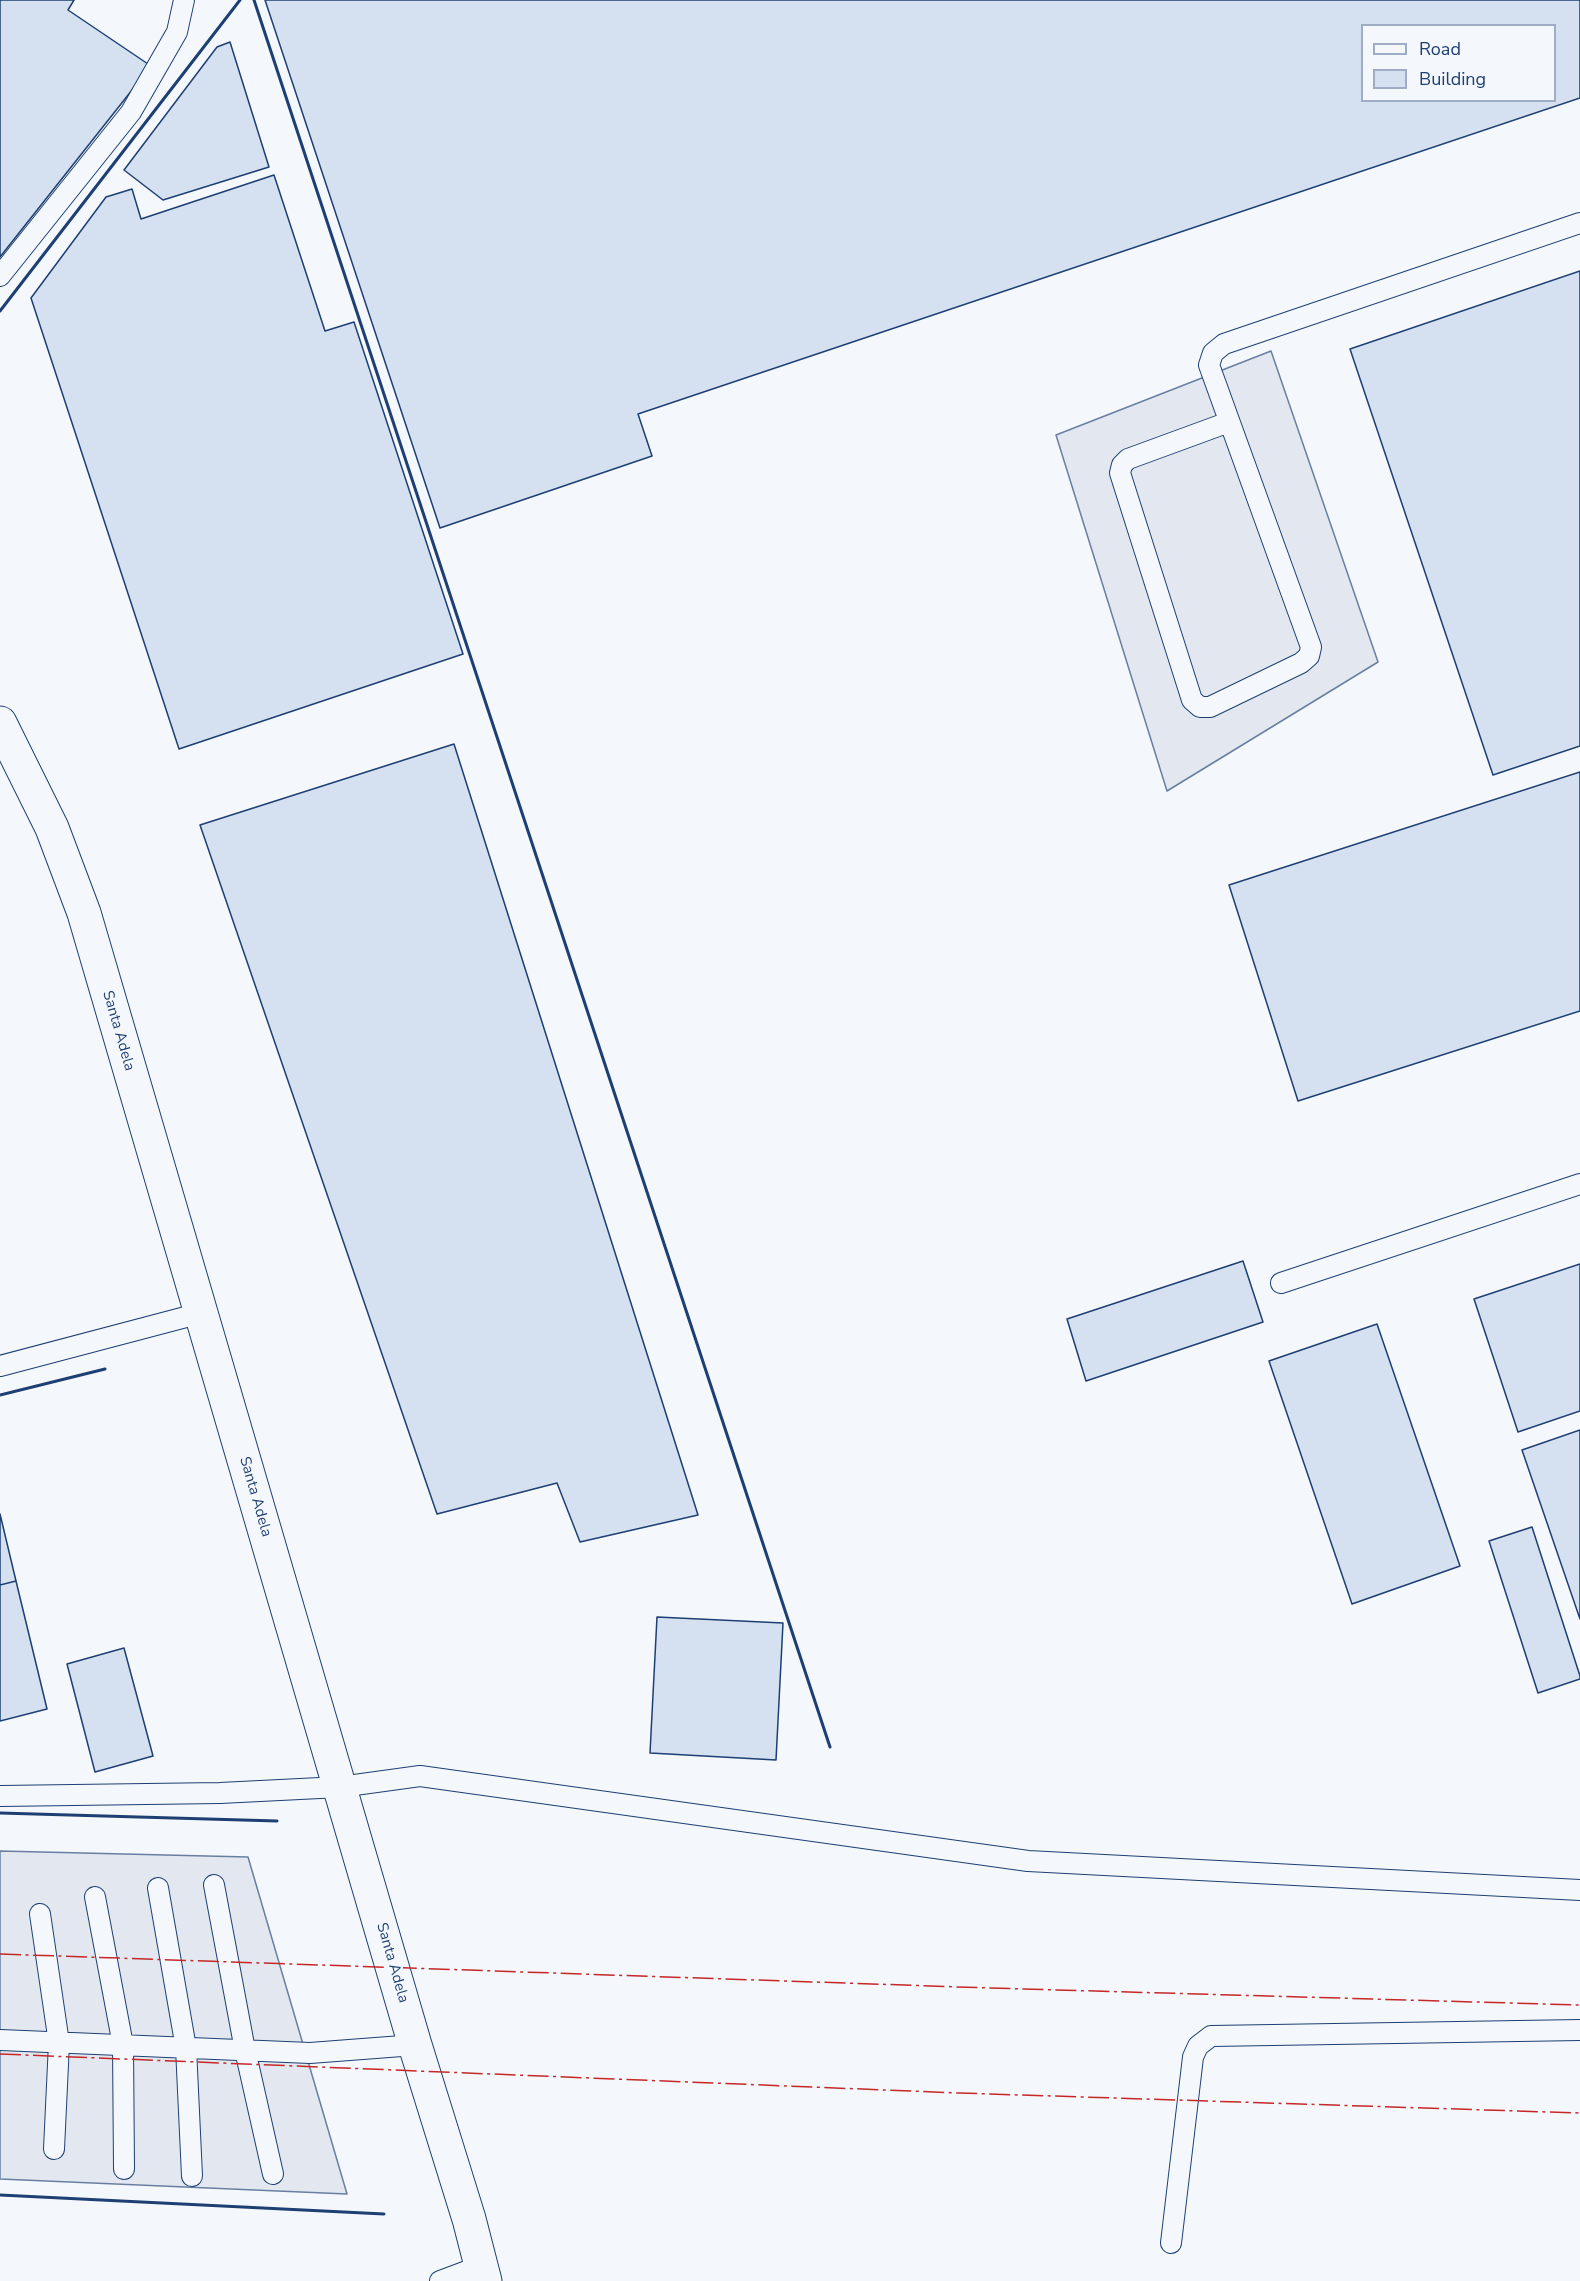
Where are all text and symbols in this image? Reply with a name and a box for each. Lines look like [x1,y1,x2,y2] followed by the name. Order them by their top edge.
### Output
[1361,24,1556,102] legend
[1419,37,1461,61] text: Road
[1419,67,1486,91] text: Building
[98,989,138,1073] street label: Santa Adela
[235,1455,275,1539] street label: Santa Adela
[372,1921,412,2005] street label: Santa Adela

